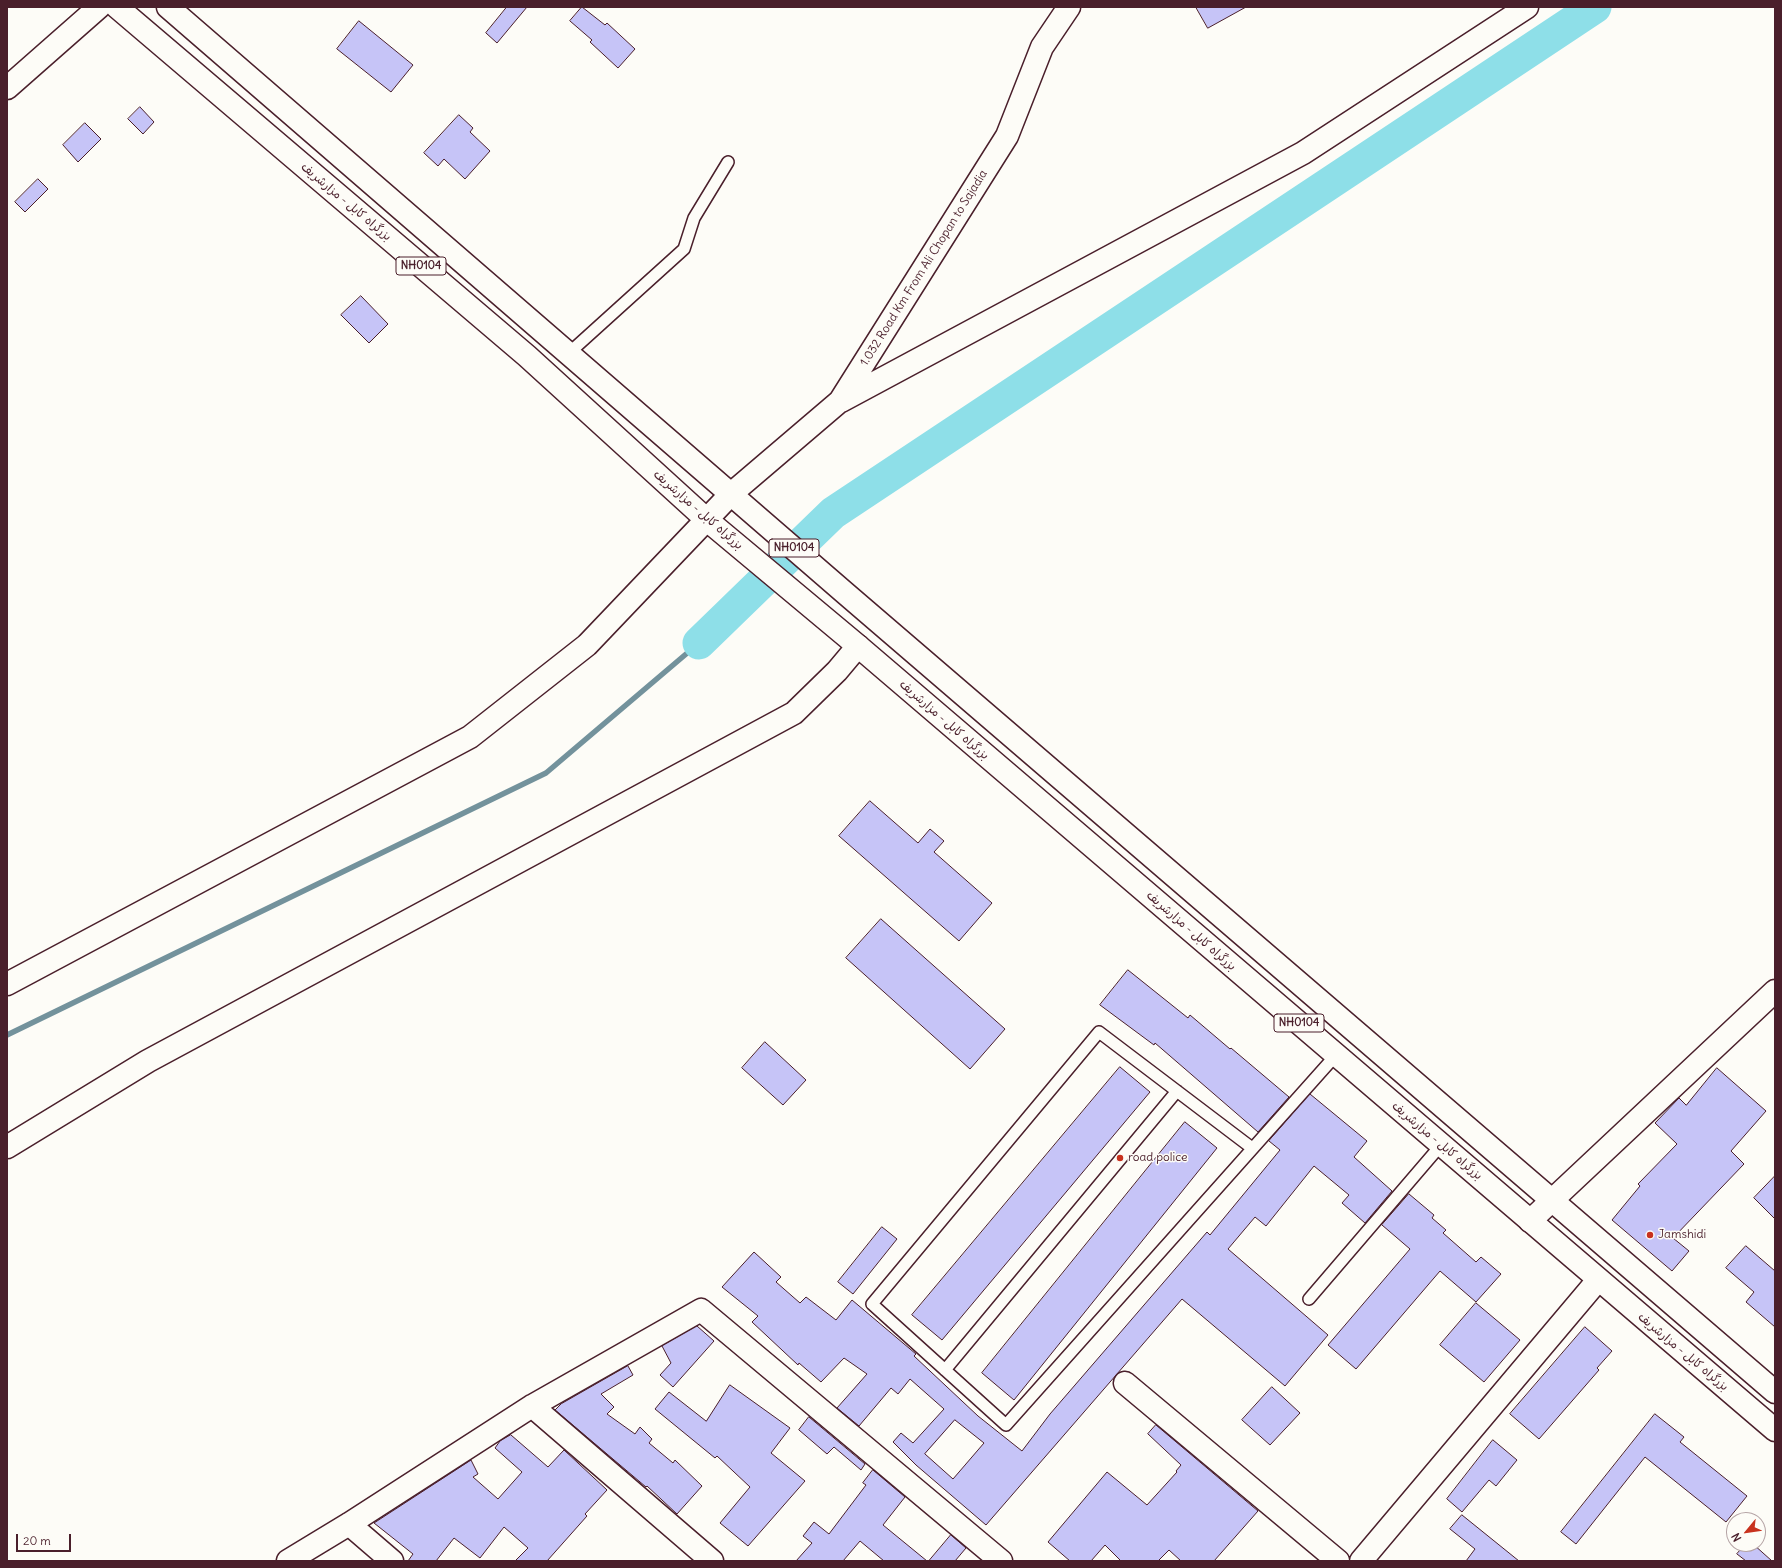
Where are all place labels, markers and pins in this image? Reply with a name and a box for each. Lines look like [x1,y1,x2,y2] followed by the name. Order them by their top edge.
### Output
[1128,1151,1188,1165] place label: road police
[1115,1153,1125,1163] marker: road police
[1658,1228,1706,1242] place label: Jamshidi
[1645,1230,1655,1240] marker: Jamshidi

